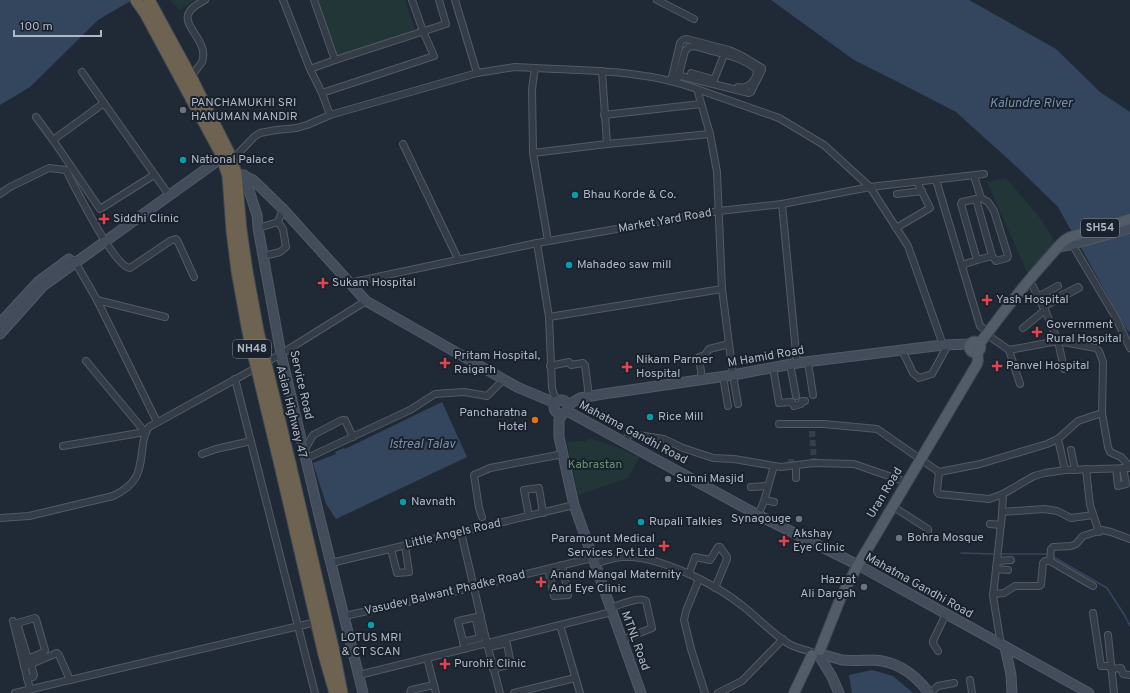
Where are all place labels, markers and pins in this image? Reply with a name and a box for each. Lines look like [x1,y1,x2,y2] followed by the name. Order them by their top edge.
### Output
[191,95,298,125] place label: PANCHAMUKHI SRI HANUMAN MANDIR
[178,105,188,115] marker: PANCHAMUKHI SRI HANUMAN MANDIR
[191,152,274,168] place label: National Palace
[178,155,188,165] marker: National Palace
[583,187,677,203] place label: Bhau Korde & Co.
[570,190,580,200] marker: Bhau Korde & Co.
[113,211,179,227] place label: Siddhi Clinic
[98,213,110,225] marker: Siddhi Clinic
[577,257,671,273] place label: Mahadeo saw mill
[564,260,574,270] marker: Mahadeo saw mill
[332,275,416,291] place label: Sukam Hospital
[317,277,329,289] marker: Sukam Hospital
[996,292,1069,308] place label: Yash Hospital
[981,294,993,306] marker: Yash Hospital
[1046,317,1122,347] place label: Government Rural Hospital
[1031,326,1043,338] marker: Government Rural Hospital
[454,348,540,378] place label: Pritam Hospital, Raigarh
[636,352,713,382] place label: Nikam Parmer Hospital
[439,357,451,369] marker: Pritam Hospital, Raigarh
[1006,358,1089,374] place label: Panvel Hospital
[991,360,1003,372] marker: Panvel Hospital
[621,361,633,373] marker: Nikam Parmer Hospital
[459,405,527,435] place label: Pancharatna Hotel
[658,409,703,425] place label: Rice Mill
[645,412,655,422] marker: Rice Mill
[530,415,540,425] marker: Pancharatna Hotel
[676,471,744,487] place label: Sunni Masjid
[663,474,673,484] marker: Sunni Masjid
[411,494,456,510] place label: Navnath
[398,497,408,507] marker: Navnath
[731,511,791,527] place label: Synagouge
[649,514,723,530] place label: Rupali Talkies
[794,514,804,524] marker: Synagouge
[636,517,646,527] marker: Rupali Talkies
[793,526,845,556] place label: Akshay Eye Clinic
[907,530,984,546] place label: Bohra Mosque
[551,531,655,561] place label: Paramount Medical Services Pvt Ltd
[894,533,904,543] marker: Bohra Mosque
[778,535,790,547] marker: Akshay Eye Clinic
[658,540,670,552] marker: Paramount Medical Services Pvt Ltd
[550,567,681,597] place label: Anand Mangal Maternity And Eye Clinic
[800,572,856,602] place label: Hazrat Ali Dargah
[535,576,547,588] marker: Anand Mangal Maternity And Eye Clinic
[859,582,869,592] marker: Hazrat Ali Dargah
[366,620,376,630] marker: LOTUS MRI & CT SCAN
[340,630,402,660] place label: LOTUS MRI & CT SCAN
[454,656,526,672] place label: Purohit Clinic
[439,658,451,670] marker: Purohit Clinic

